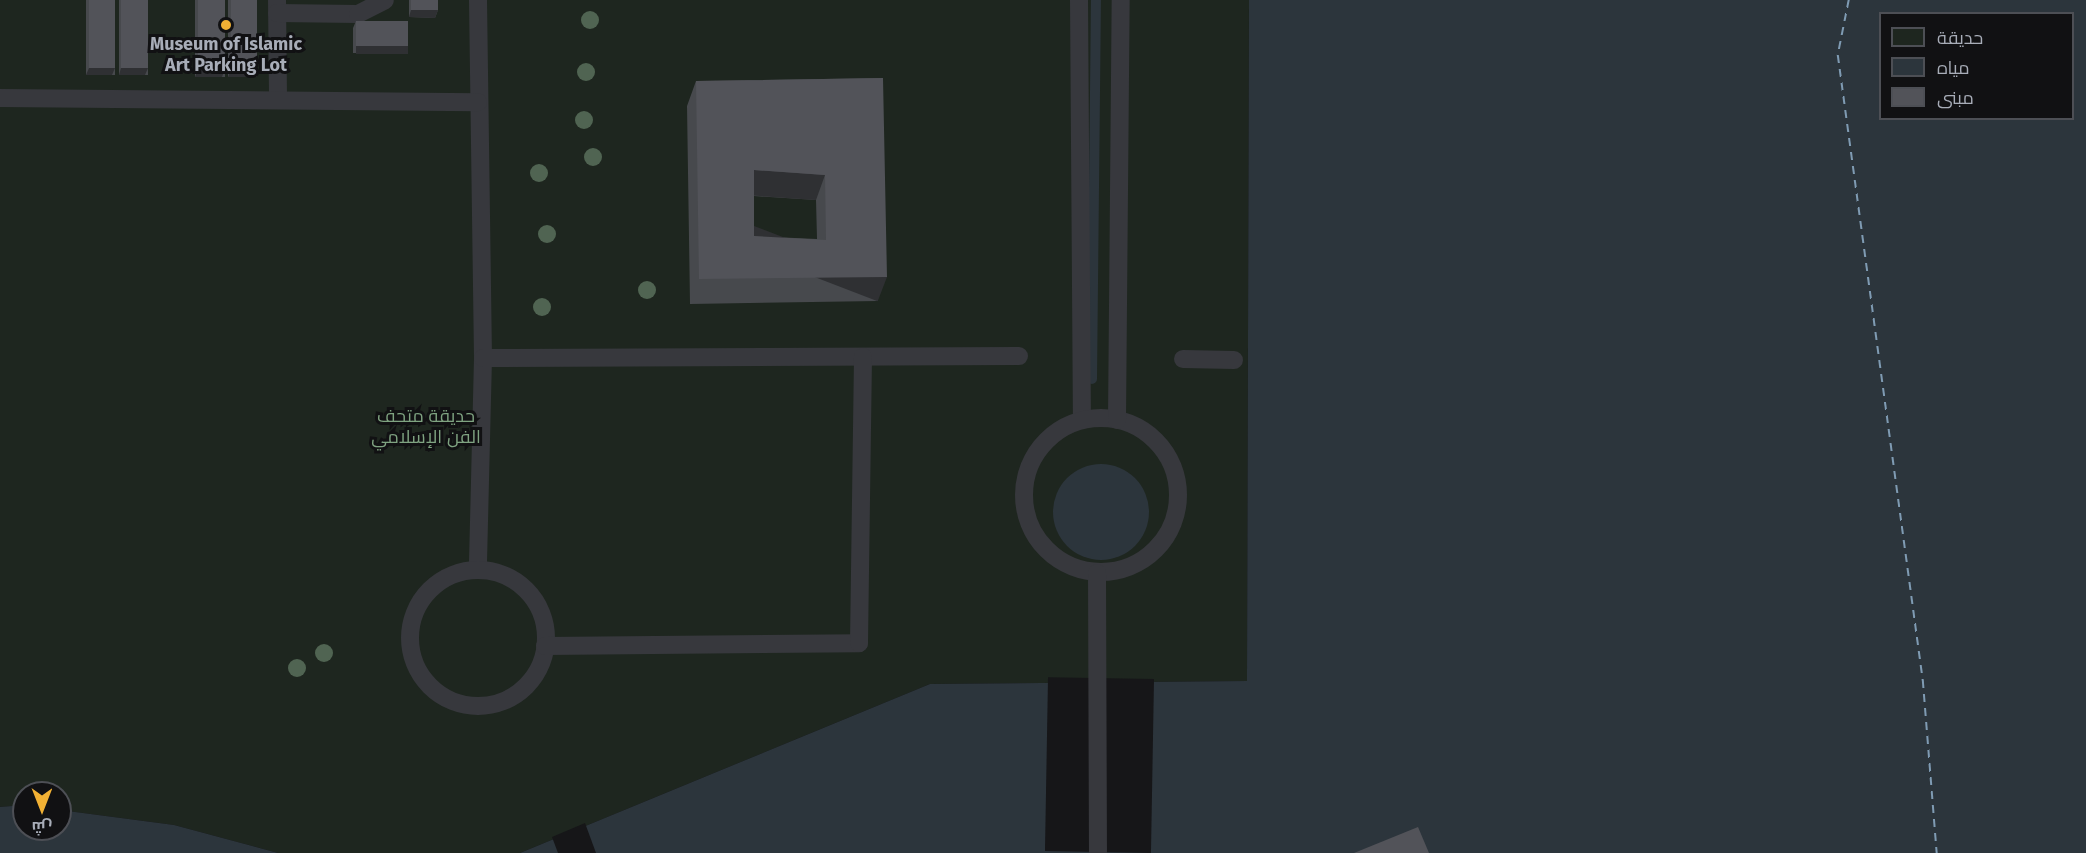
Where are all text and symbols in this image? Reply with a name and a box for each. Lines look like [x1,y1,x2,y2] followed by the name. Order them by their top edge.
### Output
[1879,12,2074,120] legend
[219,18,233,32] marker: Museum of Islamic Art Parking Lot
[1937,27,1983,49] text: حديقة
[150,34,302,76] place label: Museum of Islamic Art Parking Lot
[1937,57,1970,79] text: مياه
[1937,87,1974,109] text: مبنى
[371,406,481,448] park label: حديقة متحف الفن الإسلامي
[12,781,72,841] north arrow
[32,818,52,837] text: ش

